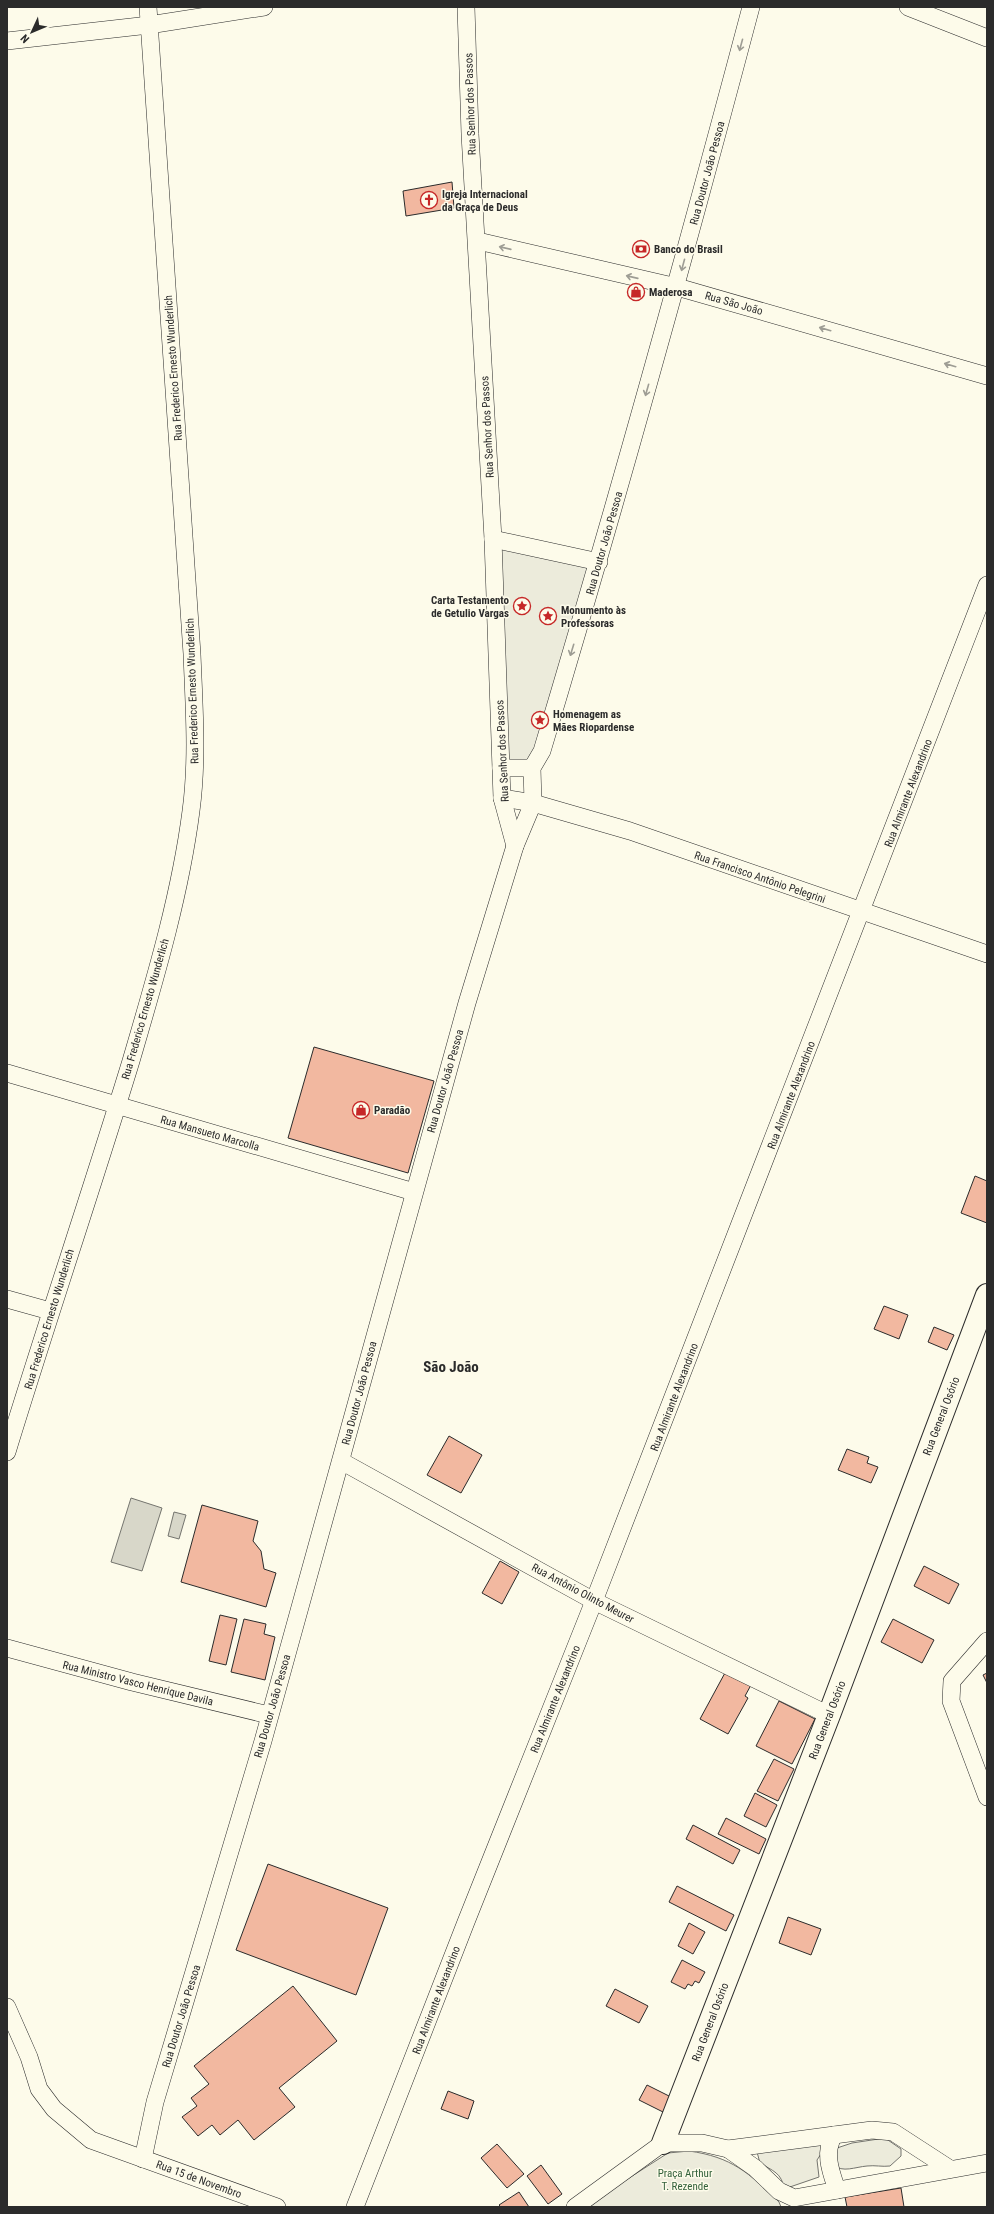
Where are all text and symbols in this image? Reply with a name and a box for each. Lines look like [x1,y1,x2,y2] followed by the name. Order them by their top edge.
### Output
[12,12,52,52] north arrow
[18,31,32,46] text: N
[737,38,744,51] one-way arrow
[462,53,479,155] street label: Rua Senhor dos Passos
[687,120,728,226] street label: Rua Doutor João Pessoa
[442,188,528,214] place label: Igreja Internacional da Graça de Deus
[419,190,439,210] church icon: Igreja Internacional da Graça de Deus
[631,239,651,259] bank icon: Banco do Brasil
[499,243,512,251] one-way arrow
[654,243,723,256] place label: Banco do Brasil
[678,258,686,271] one-way arrow
[626,272,639,280] one-way arrow
[626,282,646,302] shop icon: Maderosa
[649,286,692,299] place label: Maderosa
[703,289,765,318] street label: Rua São João
[162,295,185,441] street label: Rua Frederico Ernesto Wunderlich
[818,325,831,333] one-way arrow
[943,361,956,368] one-way arrow
[478,376,497,478] street label: Rua Senhor dos Passos
[643,384,651,397] one-way arrow
[584,490,625,596] street label: Rua Doutor João Pessoa
[431,594,510,620] place label: Carta Testamento de Getulio Vargas
[512,596,532,616] place icon: Carta Testamento de Getulio Vargas
[561,604,626,630] place label: Monumento às Professoras
[538,606,558,626] place icon: Monumento às Professoras
[183,618,202,764] street label: Rua Frederico Ernesto Wunderlich
[568,643,575,656] one-way arrow
[493,700,512,802] street label: Rua Senhor dos Passos
[553,708,634,734] place label: Homenagem as Mães Riopardense
[530,710,550,730] place icon: Homenagem as Mães Riopardense
[882,737,935,849] street label: Rua Almirante Alexandrino
[693,849,827,906] street label: Rua Francisco Antônio Pelegrini
[119,937,172,1081] street label: Rua Frederico Ernesto Wunderlich
[425,1028,466,1134] street label: Rua Doutor João Pessoa
[765,1039,818,1151] street label: Rua Almirante Alexandrino
[351,1100,371,1120] shop icon: Paradão
[374,1104,411,1117] place label: Paradão
[159,1113,261,1154] street label: Rua Mansueto Marcolla
[22,1247,77,1391] street label: Rua Frederico Ernesto Wunderlich
[339,1340,380,1446] street label: Rua Doutor João Pessoa
[648,1341,701,1453] street label: Rua Almirante Alexandrino
[423,1358,479,1376] district label: São João
[921,1375,963,1457] street label: Rua General Osório
[529,1561,637,1626] street label: Rua Antônio Olinto Meurer
[528,1643,583,1755] street label: Rua Almirante Alexandrino
[252,1653,293,1759] street label: Rua Doutor João Pessoa
[61,1658,215,1709] street label: Rua Ministro Vasco Henrique Davila
[807,1679,849,1761] street label: Rua General Osório
[410,1944,463,2056] street label: Rua Almirante Alexandrino
[160,1963,203,2069] street label: Rua Doutor João Pessoa
[690,1981,732,2063] street label: Rua General Osório
[154,2158,244,2201] street label: Rua 15 de Novembro
[658,2167,713,2193] park label: Praça Arthur T. Rezende

